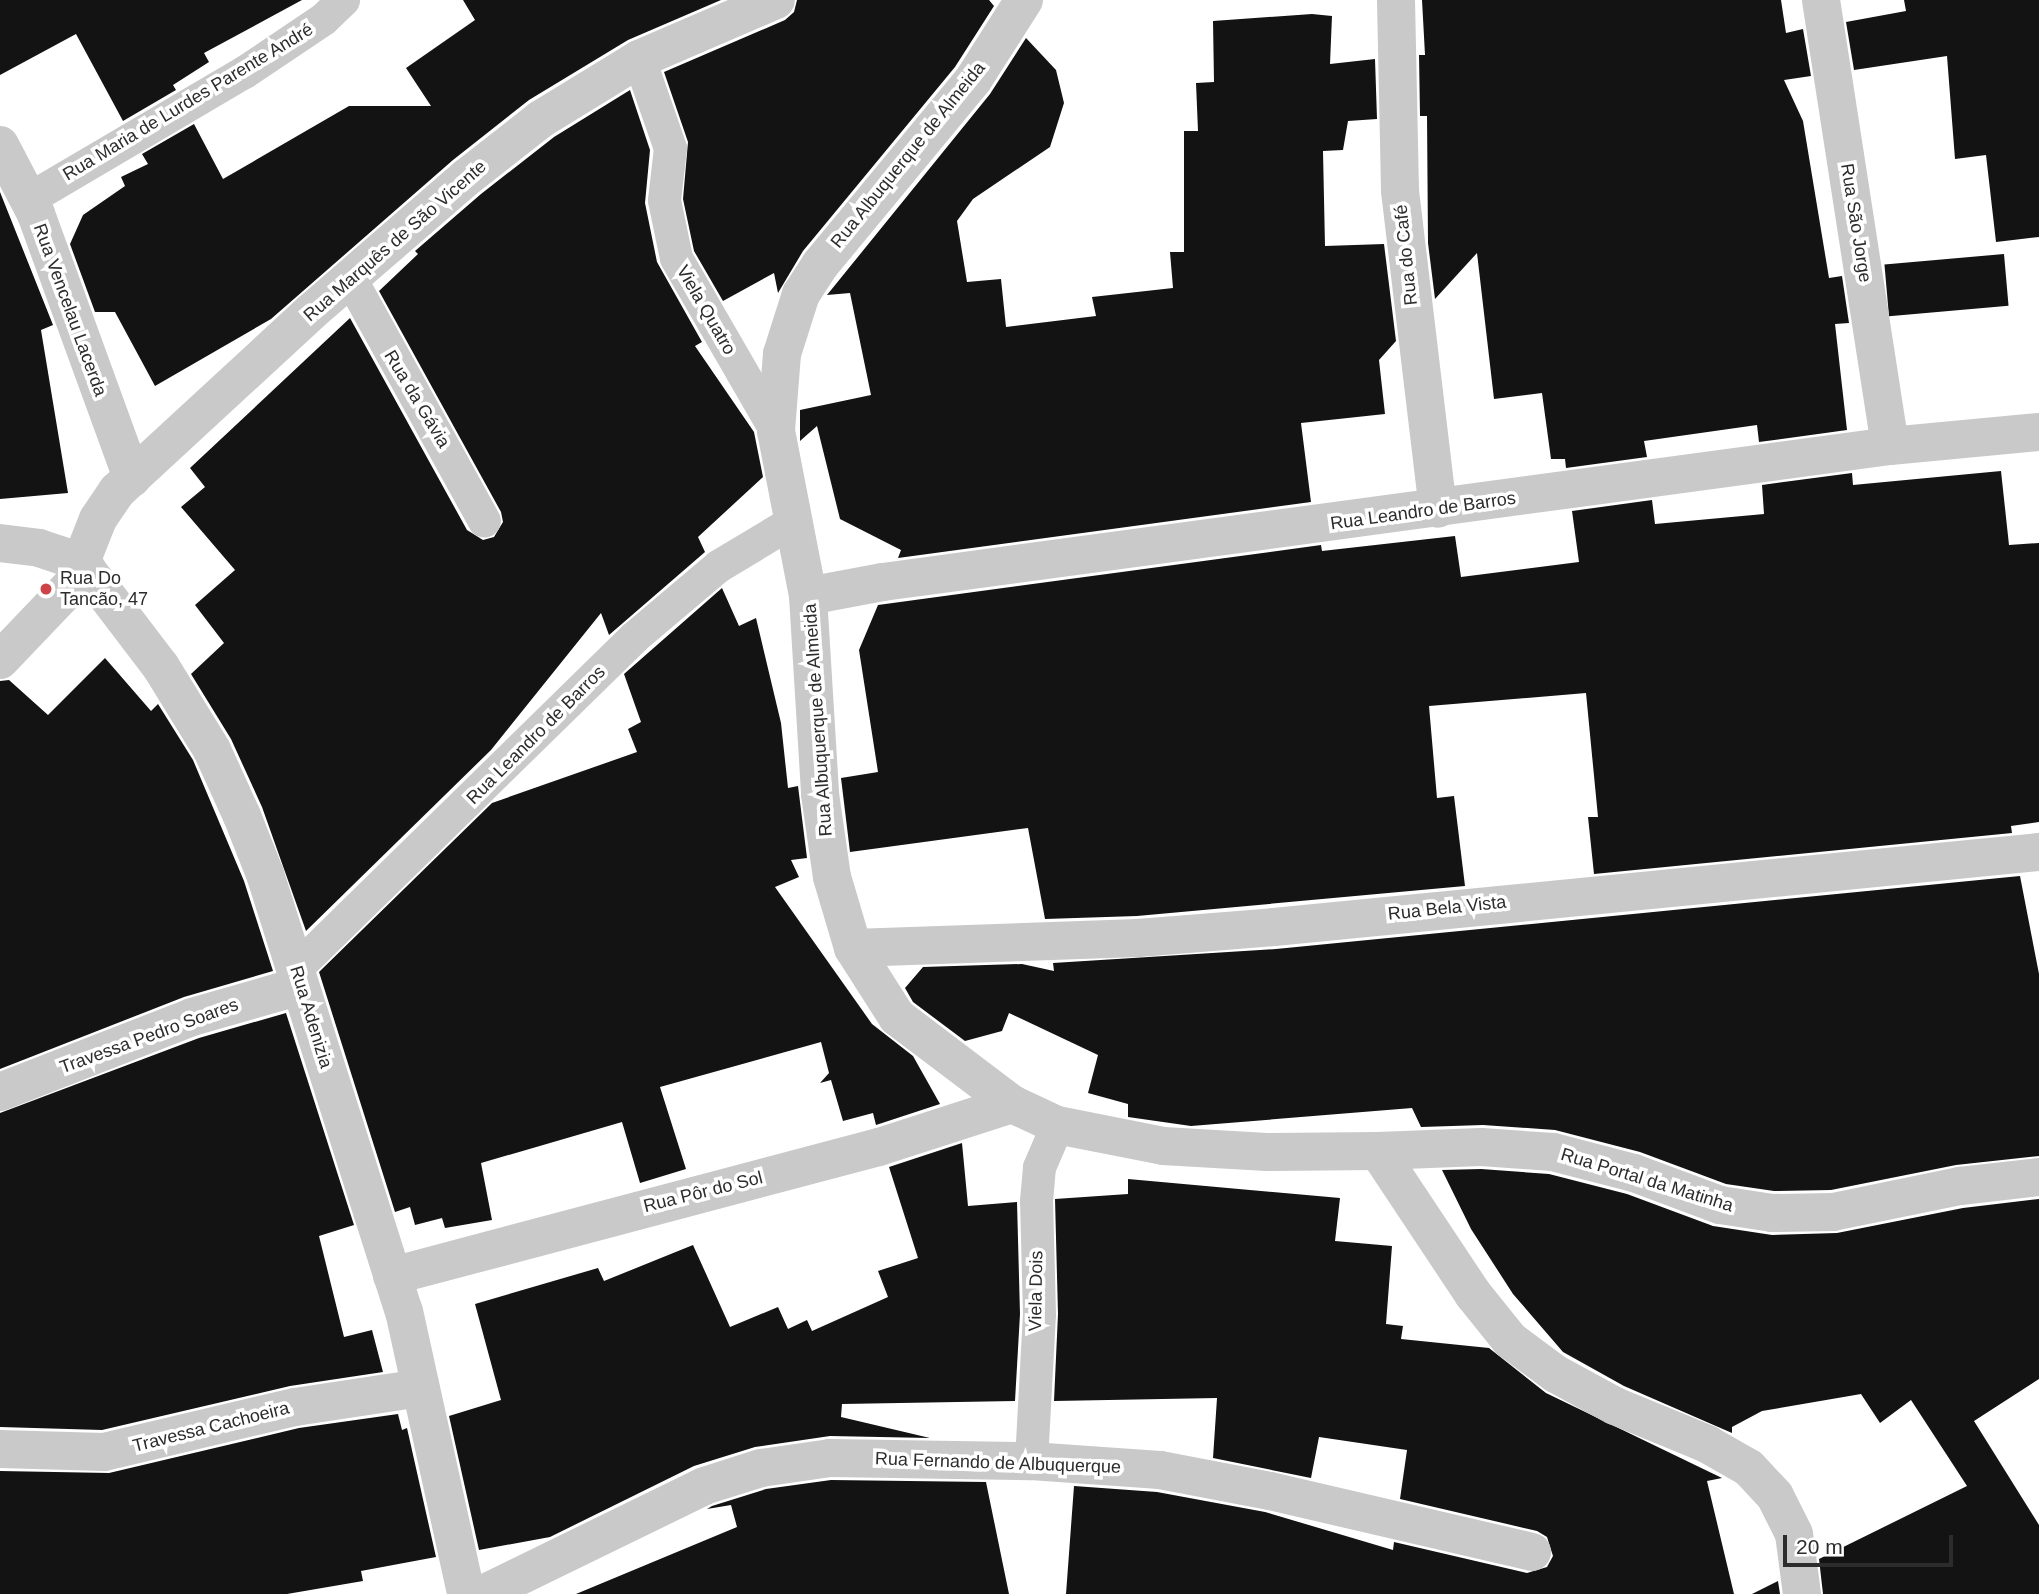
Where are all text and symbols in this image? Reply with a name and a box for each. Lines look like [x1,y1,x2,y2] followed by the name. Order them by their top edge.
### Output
[59,18,317,186] street label: Rua Maria de Lurdes Parente André
[826,57,990,253] street label: Rua Albuquerque de Almeida
[299,156,491,326] street label: Rua Marquês de São Vicente
[1836,162,1876,284] street label: Rua São Jorge
[1390,204,1422,306] street label: Rua do Café
[29,221,111,399] street label: Rua Vencelau Lacerda
[672,261,740,359] street label: Viela Quatro
[379,346,455,452] street label: Rua da Gávia
[1329,487,1517,535] street label: Rua Leandro de Barros
[60,568,148,610] place label: Rua Do Tancão, 47
[38,581,54,597] marker: Rua Do Tancão, 47
[799,602,837,838] street label: Rua Albuquerque de Almeida
[462,661,610,809] street label: Rua Leandro de Barros
[1387,891,1507,925] street label: Rua Bela Vista
[285,963,337,1071] street label: Rua Adenizia
[57,994,241,1078] street label: Travessa Pedro Soares
[1558,1143,1736,1217] street label: Rua Portal da Matinha
[641,1167,765,1217] street label: Rua Pôr do Sol
[1024,1250,1048,1332] street label: Viela Dois
[131,1397,291,1457] street label: Travessa Cachoeira
[874,1448,1122,1478] street label: Rua Fernando de Albuquerque
[1787,1520,1957,1564] scale bar
[1796,1535,1843,1558] text: 20 m

